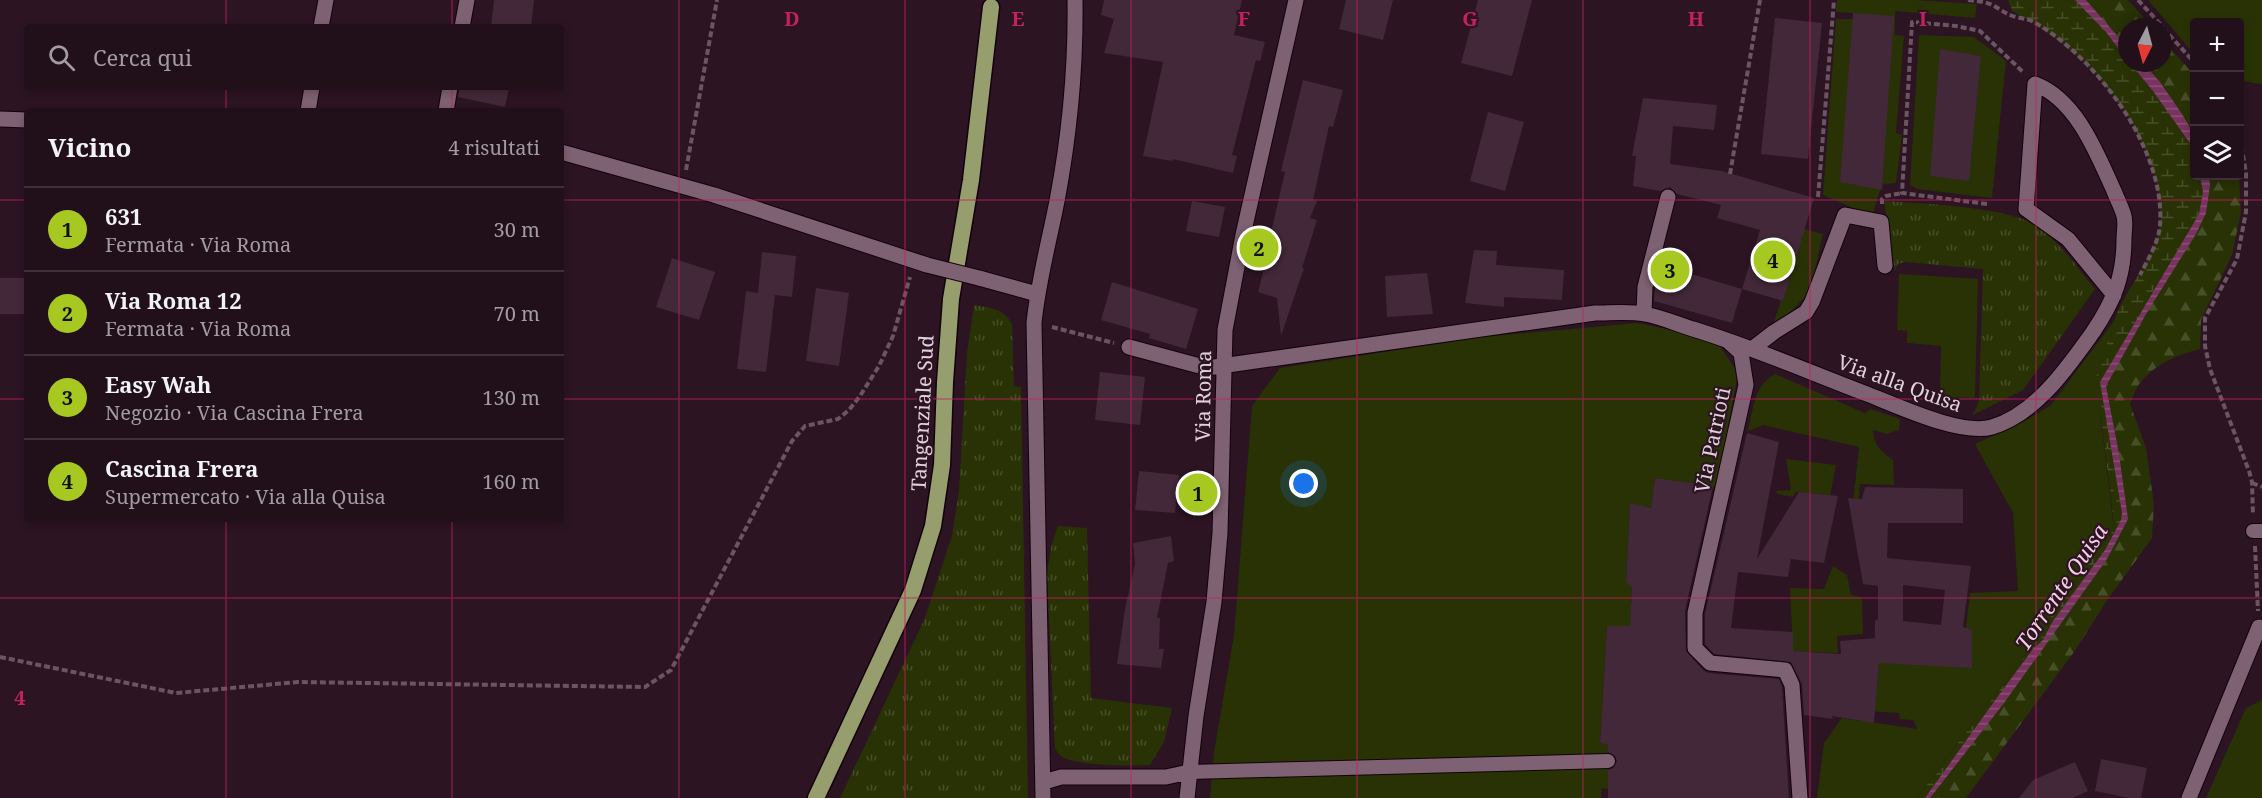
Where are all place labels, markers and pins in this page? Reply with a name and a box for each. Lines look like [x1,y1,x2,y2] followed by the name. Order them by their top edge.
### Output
[1240,226,1278,270] pin: 2
[1754,238,1792,282] pin: 4
[1650,248,1690,292] pin: 3
[1178,470,1218,516] pin: 1

